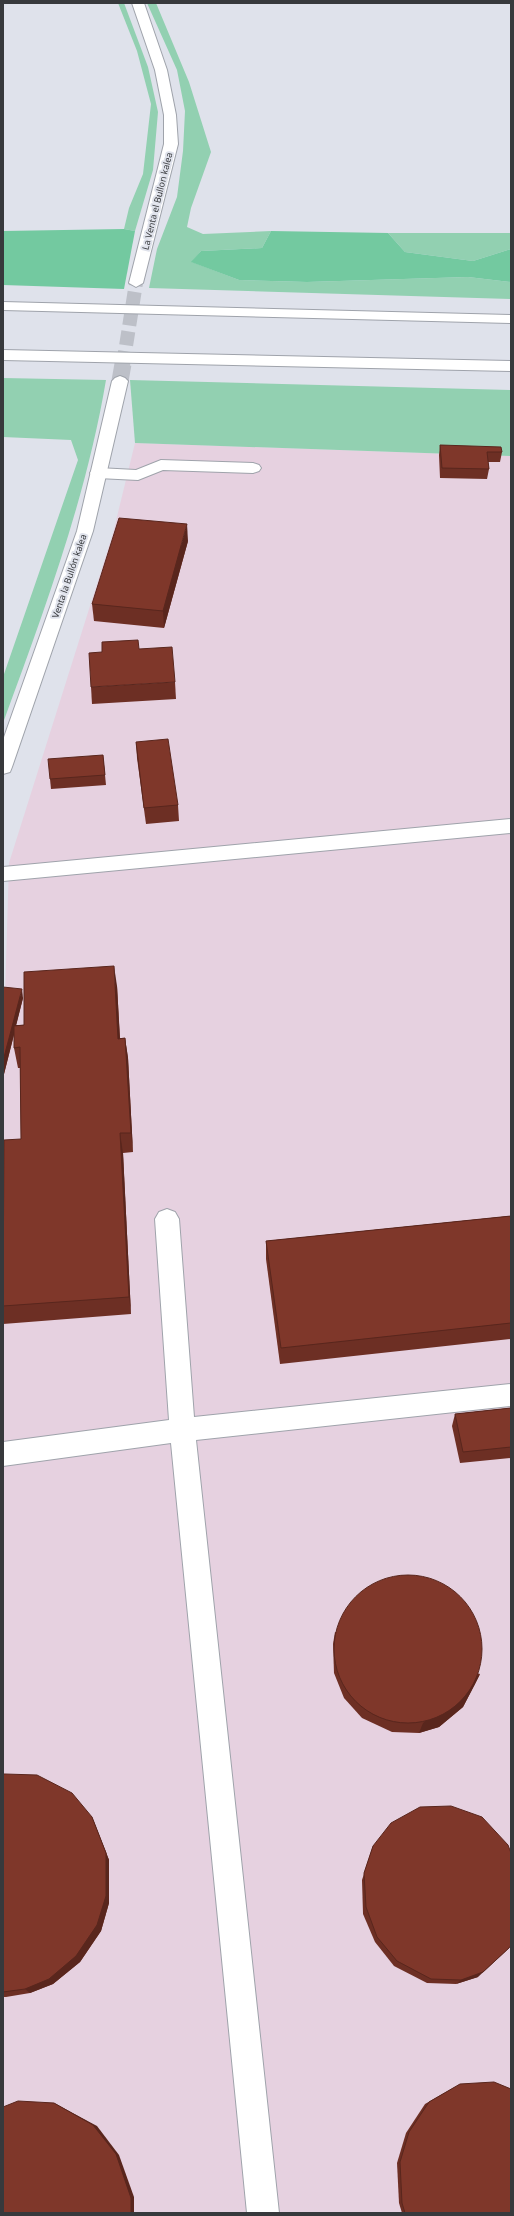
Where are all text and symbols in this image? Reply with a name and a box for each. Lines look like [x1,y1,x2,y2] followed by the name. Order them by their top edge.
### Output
[139,151,175,251] street label: La Venta el Bullon kalea
[49,532,89,620] street label: Venta la Bullón kalea

